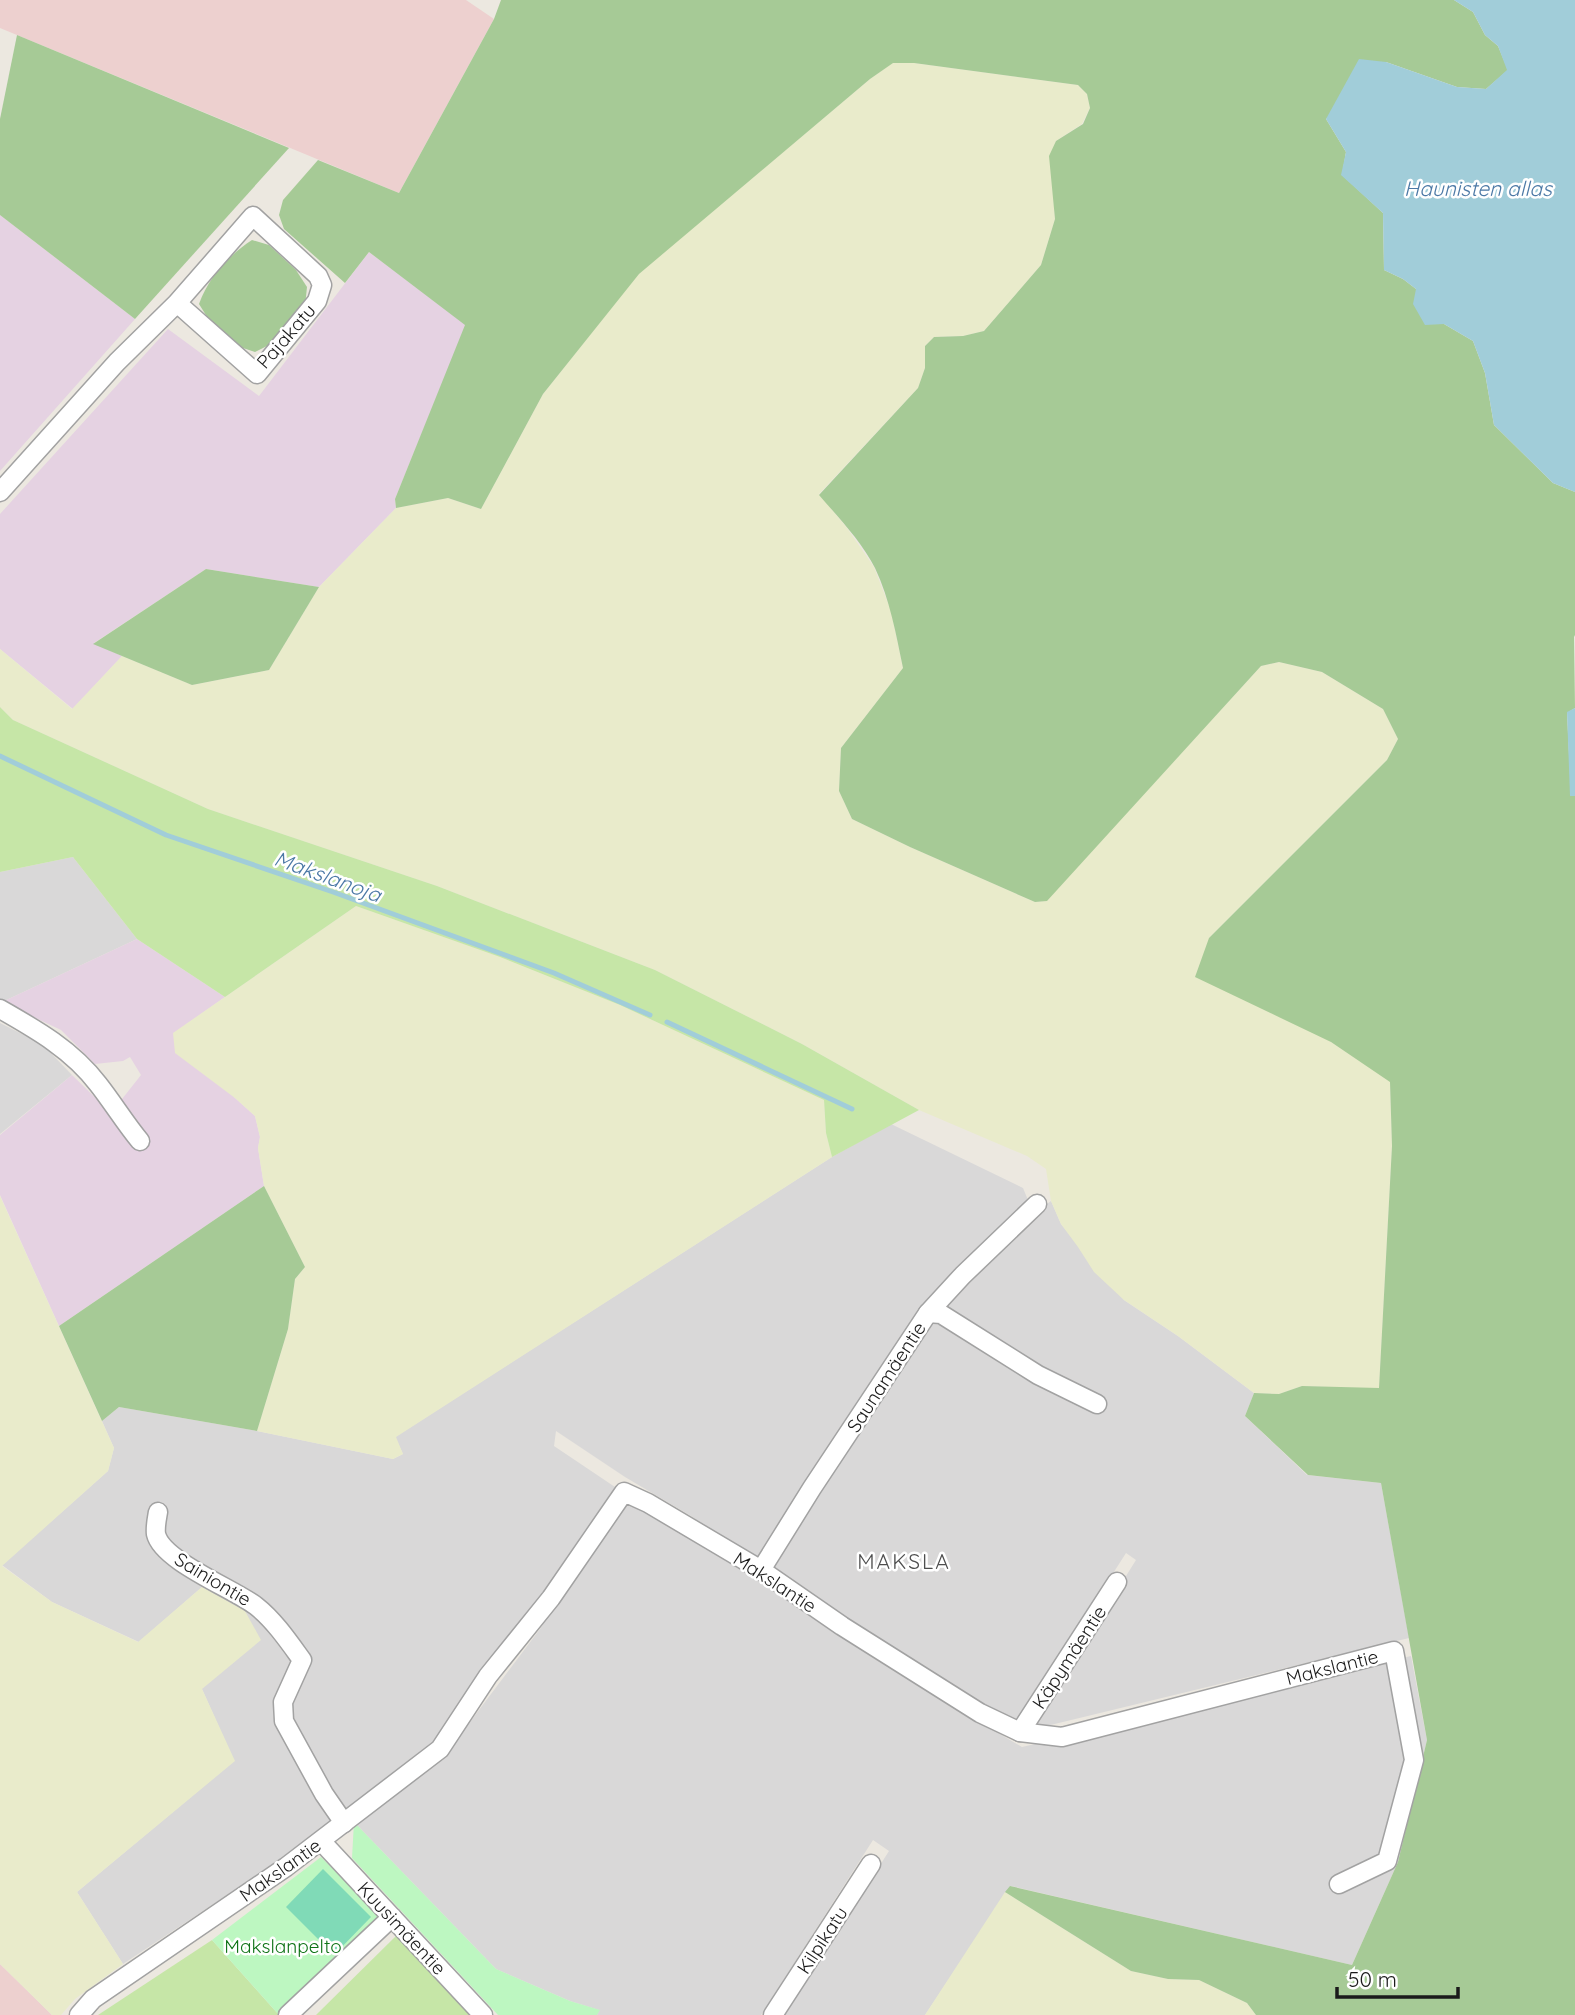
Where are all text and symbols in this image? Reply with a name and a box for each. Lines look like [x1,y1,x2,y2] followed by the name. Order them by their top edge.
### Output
[1404,175,1553,201] water label: Haunisten allas
[251,299,321,373] street label: Pajakatu
[271,845,386,908] water label: Makslanoja
[841,1317,931,1437] street label: Saunamäentie
[729,1546,821,1618] street label: Makslantie
[170,1547,256,1611] street label: Sainiontie
[857,1548,951,1574] district label: MAKSLA
[1027,1601,1111,1713] street label: Käpymäentie
[1283,1644,1381,1690] street label: Makslantie
[234,1833,326,1907] street label: Makslantie
[353,1876,451,1980] street label: Kuusimäentie
[791,1902,853,1978] street label: Kilpikatu
[224,1934,342,1958] park label: Makslanpelto
[1337,1955,1458,1999] scale bar
[1348,1966,1397,1992] text: 50 m

